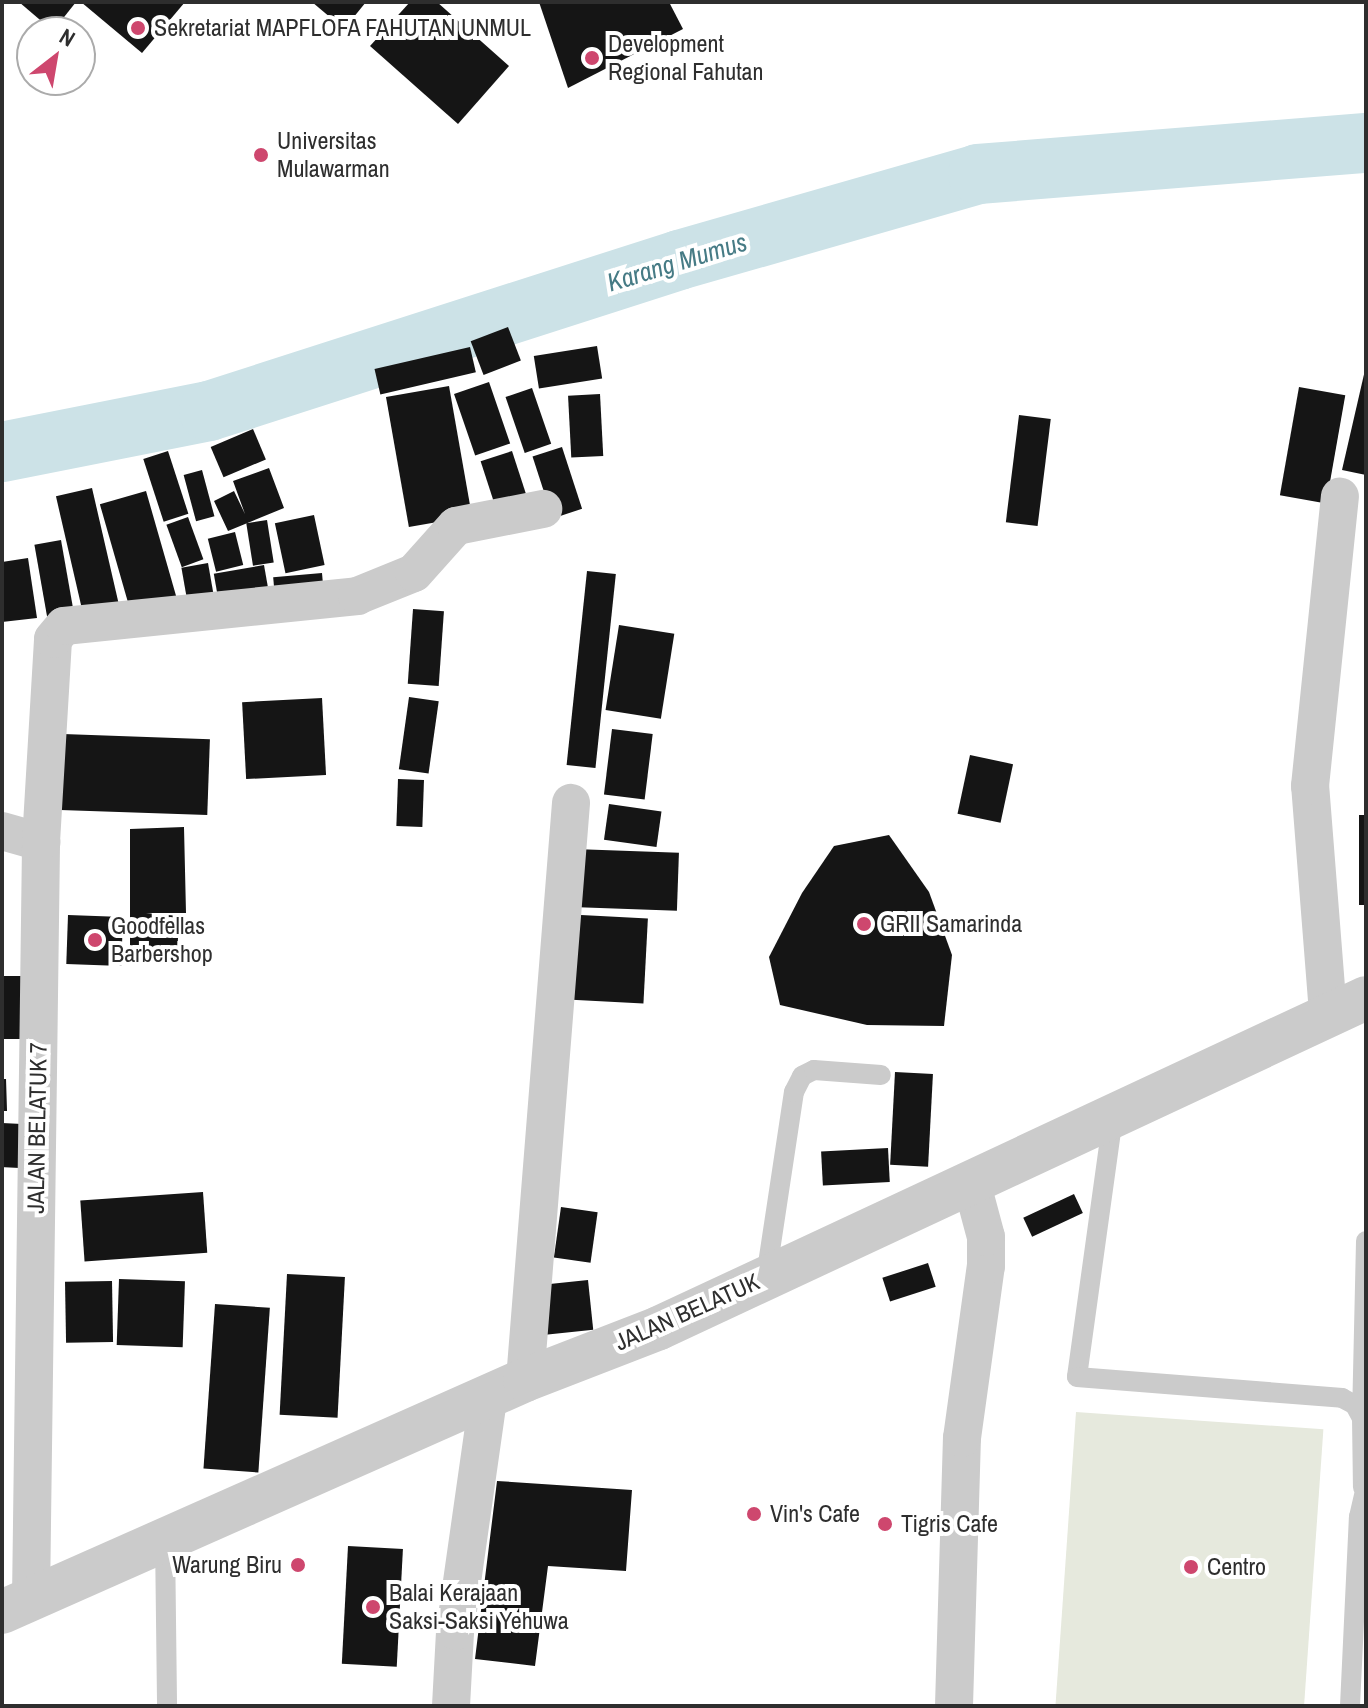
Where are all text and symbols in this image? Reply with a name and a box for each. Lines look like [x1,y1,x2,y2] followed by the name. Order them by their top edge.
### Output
[154,14,532,42] place label: Sekretariat MAPFLOFA FAHUTAN UNMUL
[16,16,96,96] north arrow
[129,19,147,37] marker: Sekretariat MAPFLOFA FAHUTAN UNMUL
[54,21,81,53] text: N
[608,30,763,86] place label: Development Regional Fahutan
[583,49,601,67] marker: Development Regional Fahutan
[277,127,390,183] place label: Universitas Mulawarman
[252,146,270,164] marker: Universitas Mulawarman
[603,226,751,298] water label: Karang Mumus
[880,910,1022,938] place label: GRII Samarinda
[111,912,213,968] place label: Goodfellas Barbershop
[855,915,873,933] marker: GRII Samarinda
[86,931,104,949] marker: Goodfellas Barbershop
[21,1042,53,1214] street label: JALAN BELATUK 7
[610,1267,764,1357] street label: JALAN BELATUK
[770,1500,860,1528] place label: Vin's Cafe
[745,1505,763,1523] marker: Vin's Cafe
[901,1510,998,1538] place label: Tigris Cafe
[876,1515,894,1533] marker: Tigris Cafe
[172,1551,282,1579] place label: Warung Biru
[1207,1553,1266,1581] place label: Centro
[289,1556,307,1574] marker: Warung Biru
[1182,1558,1200,1576] marker: Centro
[389,1579,569,1635] place label: Balai Kerajaan Saksi-Saksi Yehuwa
[364,1598,382,1616] marker: Balai Kerajaan Saksi-Saksi Yehuwa

